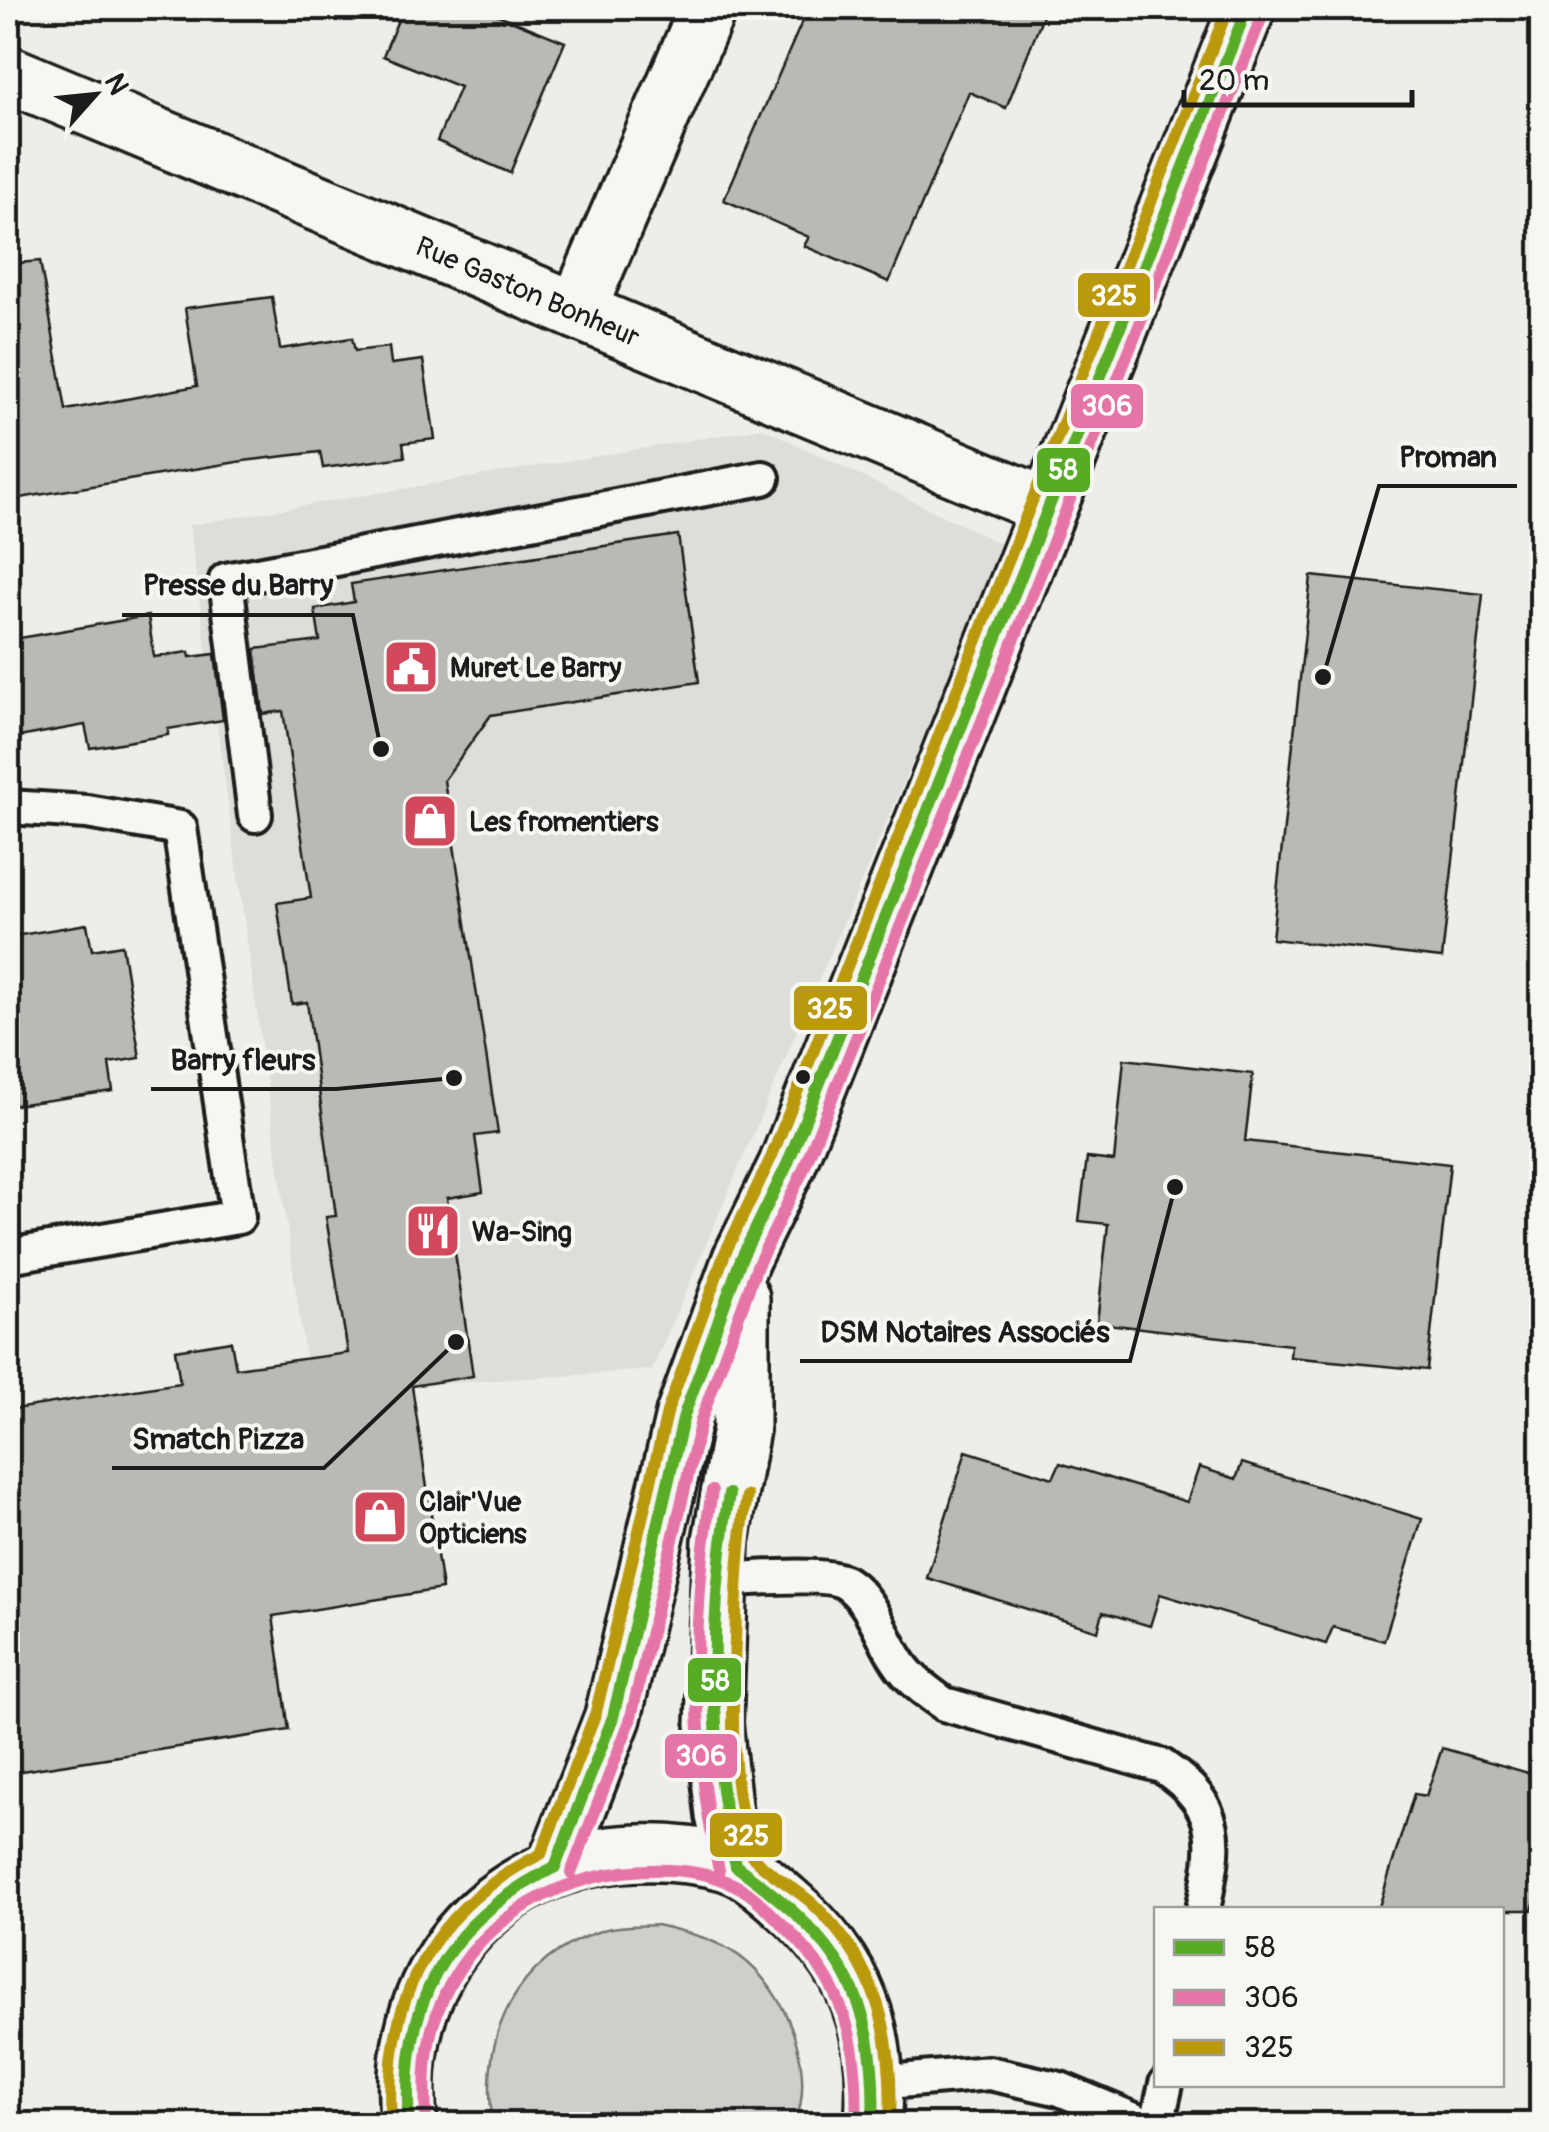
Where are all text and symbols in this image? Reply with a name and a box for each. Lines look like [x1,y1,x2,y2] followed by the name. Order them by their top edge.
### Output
[45,45,145,145] north arrow
[1184,45,1412,107] scale bar
[1199,62,1269,99] text: 20 m
[96,68,136,101] text: N
[410,229,645,355] street label: Rue Gaston Bonheur
[1076,271,1152,319] line badge: 325
[1091,279,1137,314] text: 325
[1069,382,1145,430] line badge: 306
[1081,389,1133,424] text: 306
[1379,426,1517,486] callout: Proman
[1399,439,1497,476] text: Proman
[1035,446,1092,494] line badge: 58
[1048,453,1078,488] text: 58
[122,555,353,615] callout: Presse du Barry
[143,567,333,604] text: Presse du Barry
[381,637,441,697] public building icon: Muret Le Barry
[450,651,621,686] place label: Muret Le Barry
[400,791,460,851] shop icon: Les fromentiers
[469,805,659,840] place label: Les fromentiers
[792,984,869,1032] line badge: 325
[807,992,853,1027] text: 325
[151,1029,336,1089] callout: Barry fleurs
[171,1042,316,1079] text: Barry fleurs
[793,1067,813,1087] unlabelled marker
[403,1201,463,1261] restaurant icon: Wa-Sing
[472,1215,572,1250] place label: Wa-Sing
[800,1301,1130,1361] callout: DSM Notaires Associés
[820,1314,1110,1351] text: DSM Notaires Associés
[112,1408,324,1468] callout: Smatch Pizza
[132,1421,304,1458] text: Smatch Pizza
[419,1485,527,1552] place label: Clair'Vue Opticiens
[350,1487,410,1547] shop icon: Clair'Vue Opticiens
[686,1656,743,1704] line badge: 58
[700,1664,730,1699] text: 58
[663,1732,739,1780] line badge: 306
[675,1739,727,1774] text: 306
[708,1811,784,1859] line badge: 325
[723,1819,769,1854] text: 325
[1154,1907,1504,2087] legend
[1244,1929,1275,1966] text: 58
[1244,1979,1299,2016] text: 306
[1244,2029,1294,2066] text: 325

